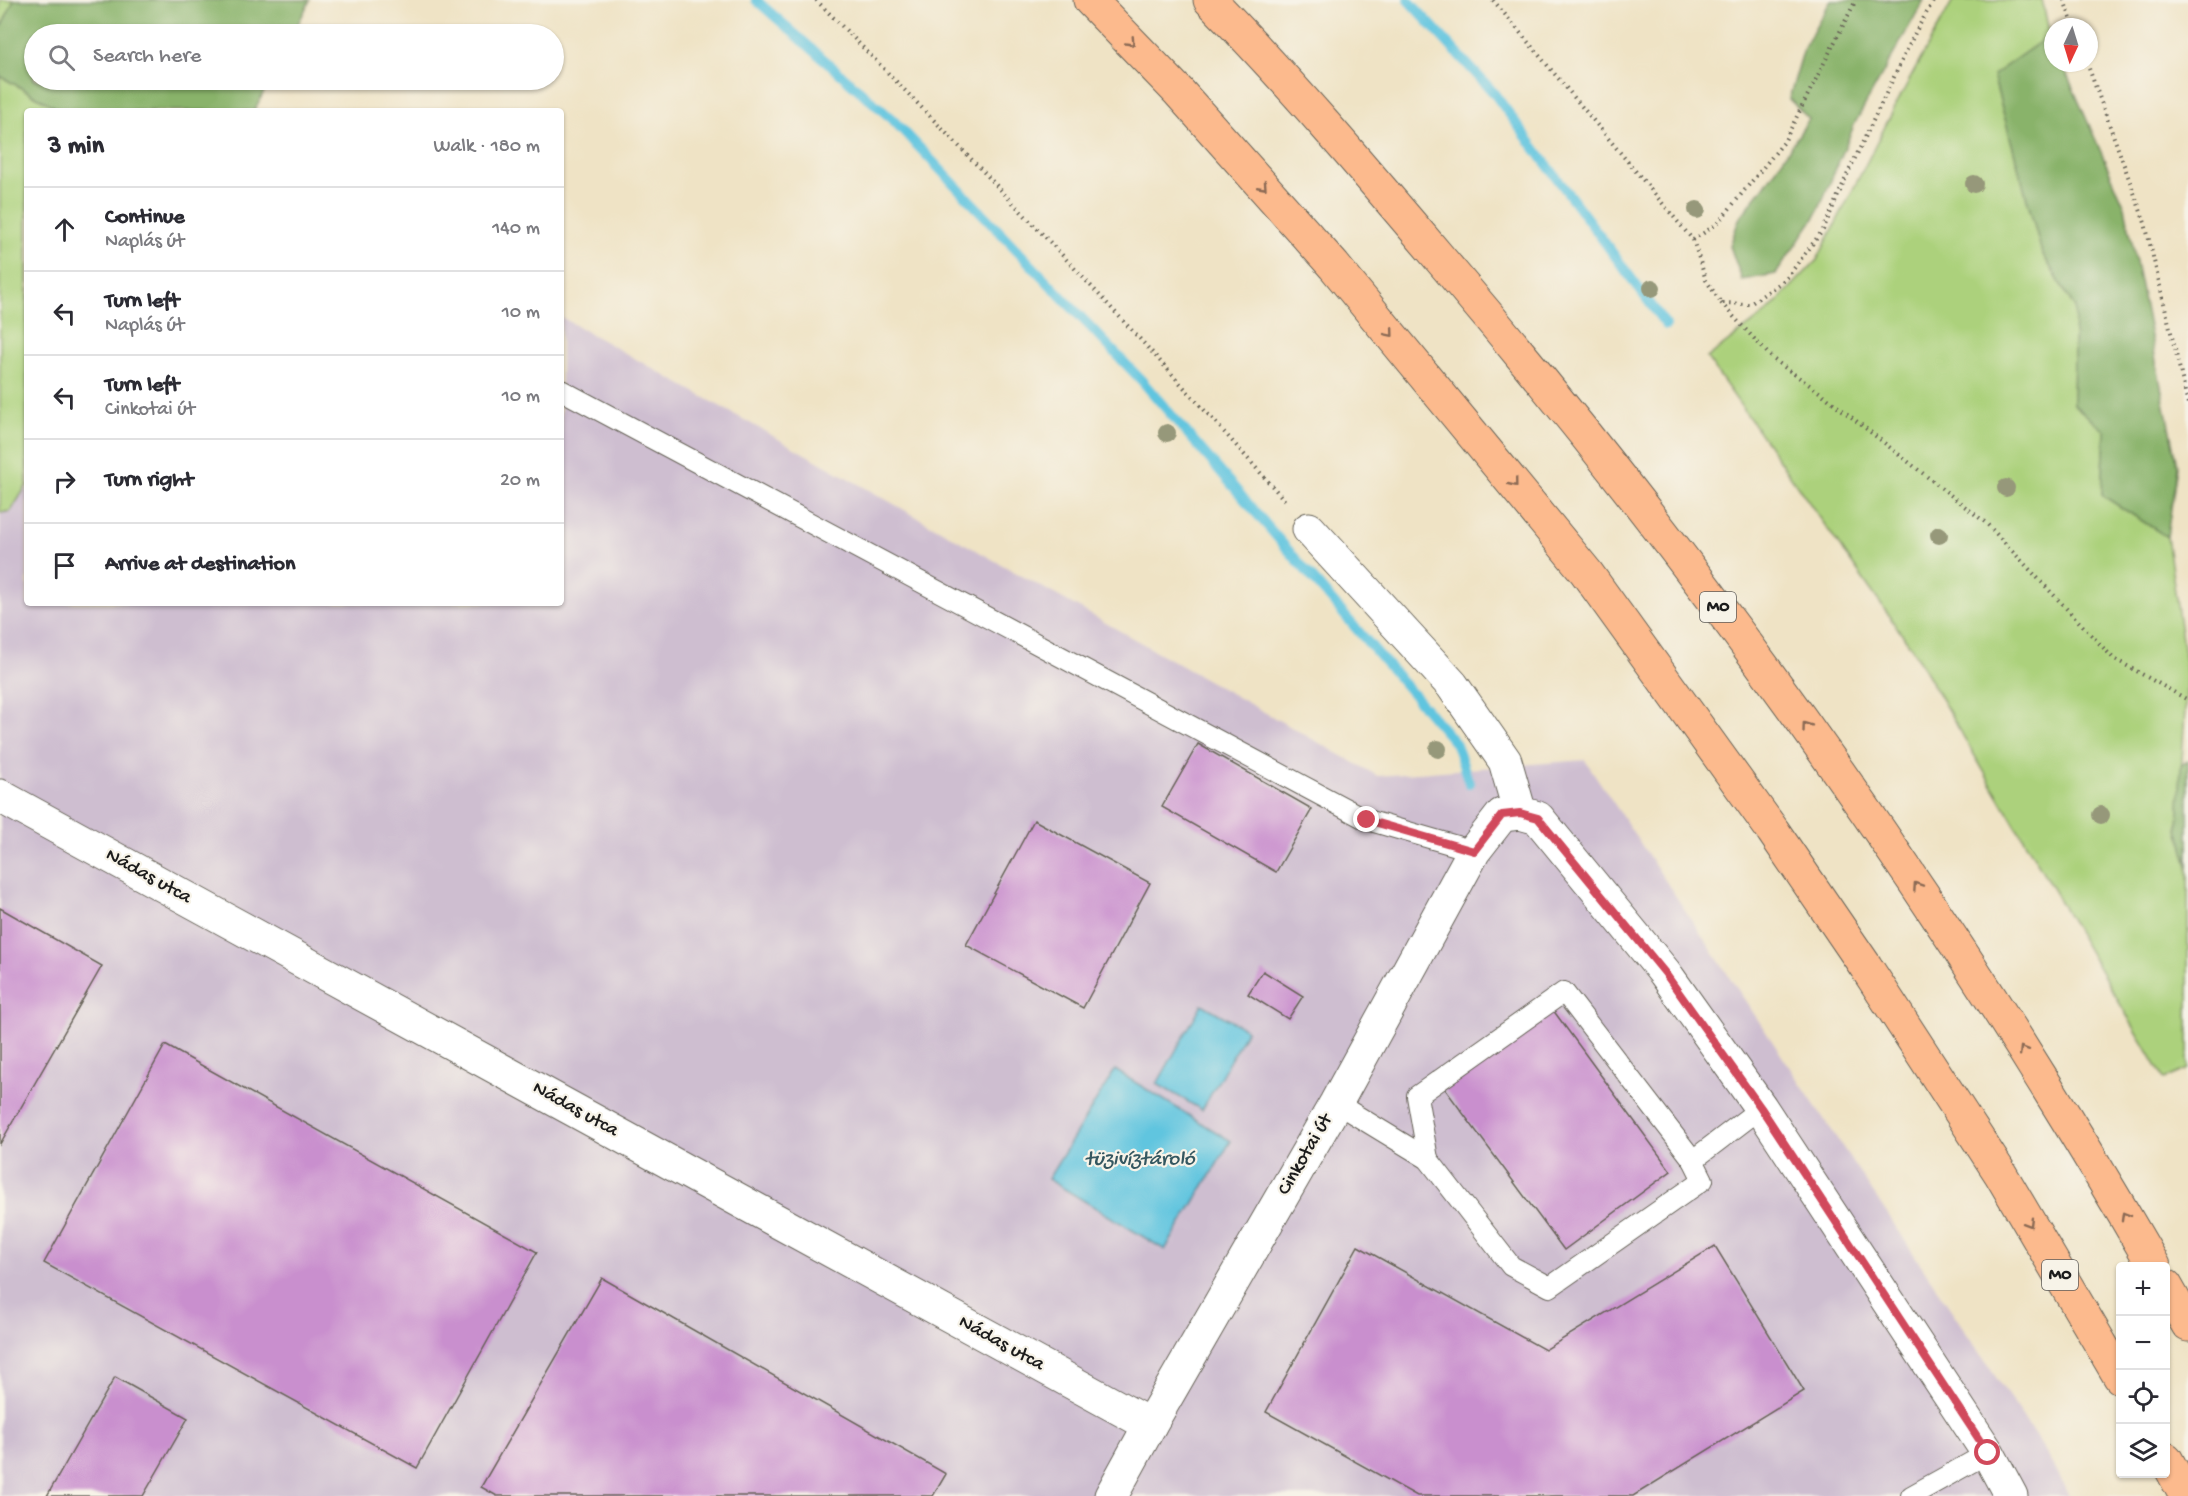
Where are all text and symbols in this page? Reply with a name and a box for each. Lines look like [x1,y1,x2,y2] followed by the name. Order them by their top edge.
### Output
[2044,18,2098,72] north arrow
[24,24,564,90] search box
[1123,35,1134,46] one-way arrow
[45,41,78,74] icon: search
[93,44,201,70] text: Search here
[48,132,104,163] text: 3 min
[433,136,540,159] text: Walk · 180 m
[1256,179,1267,189] one-way arrow
[105,205,185,231] text: Continue
[48,213,81,246] icon: ahead
[492,218,540,241] text: 140 m
[105,231,184,254] text: Naplás út
[105,289,179,315] text: Turn left
[48,297,81,330] icon: left
[502,302,540,325] text: 10 m
[105,315,184,338] text: Naplás út
[1383,326,1394,337] one-way arrow
[105,373,179,399] text: Turn left
[48,381,81,414] icon: left
[502,386,540,409] text: 10 m
[105,399,195,422] text: Cinkotai út
[48,465,81,498] icon: right
[105,468,193,494] text: Turn right
[500,470,540,493] text: 20 m
[1507,477,1518,488] one-way arrow
[48,549,81,582] icon: arrive
[105,552,295,578] text: Arrive at destination
[1700,592,1736,622] road number: M0
[1802,721,1813,732] one-way arrow
[1353,806,1379,832] route end
[101,844,196,910] street label: Nádas utca
[1913,882,1924,893] one-way arrow
[2020,1045,2031,1056] one-way arrow
[528,1077,623,1143] street label: Nádas utca
[1274,1109,1339,1200] street label: Cinkotai út
[1085,1148,1196,1173] water label: tüzivíztároló
[2121,1212,2132,1222] one-way arrow
[2022,1217,2034,1227] one-way arrow
[2042,1260,2078,1290] road number: M0
[2116,1262,2170,1478] map controls
[2116,1262,2170,1316] button: +
[954,1311,1049,1377] street label: Nádas utca
[2116,1316,2170,1370] button: −
[2116,1370,2170,1424] button: locate
[2116,1424,2170,1478] button: layers
[1974,1439,2000,1465] route start

